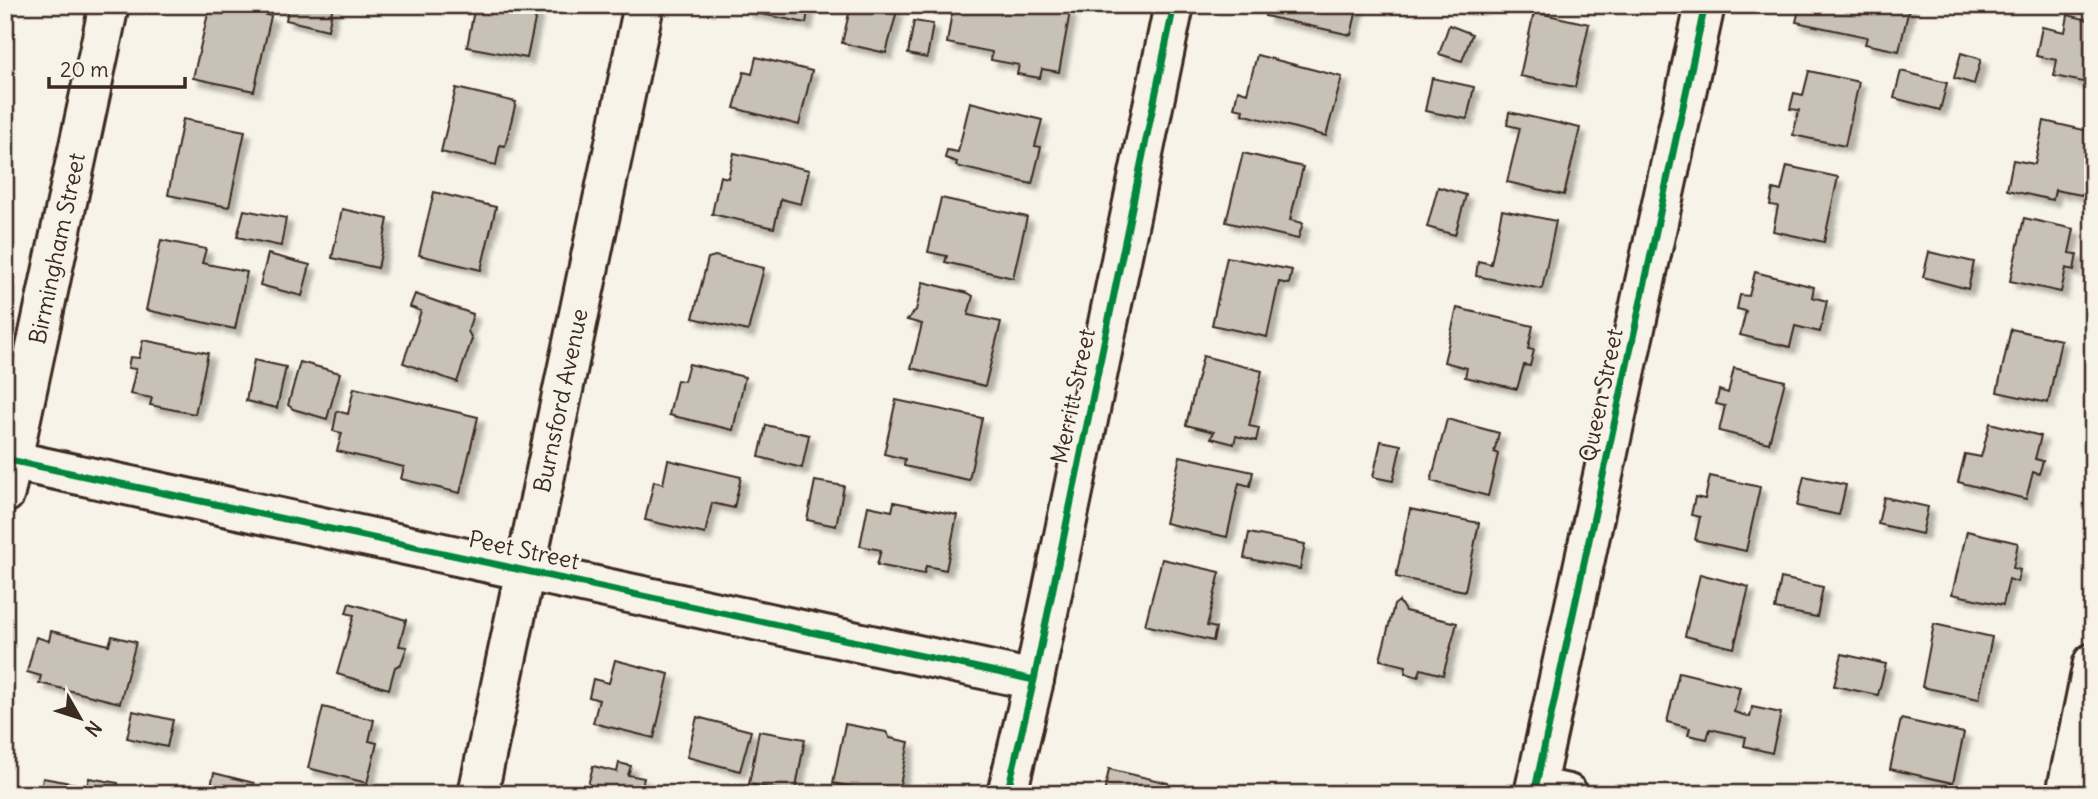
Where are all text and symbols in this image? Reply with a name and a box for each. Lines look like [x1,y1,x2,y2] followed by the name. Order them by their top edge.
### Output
[49,46,186,90] scale bar
[60,56,109,83] text: 20 m
[22,150,91,347] street label: Birmingham Street
[527,306,594,495] street label: Burnsford Avenue
[1572,325,1629,464] street label: Queen Street
[1044,326,1101,466] street label: Merritt Street
[466,524,582,575] street label: Peet Street
[46,684,116,754] north arrow
[80,716,107,741] text: N

